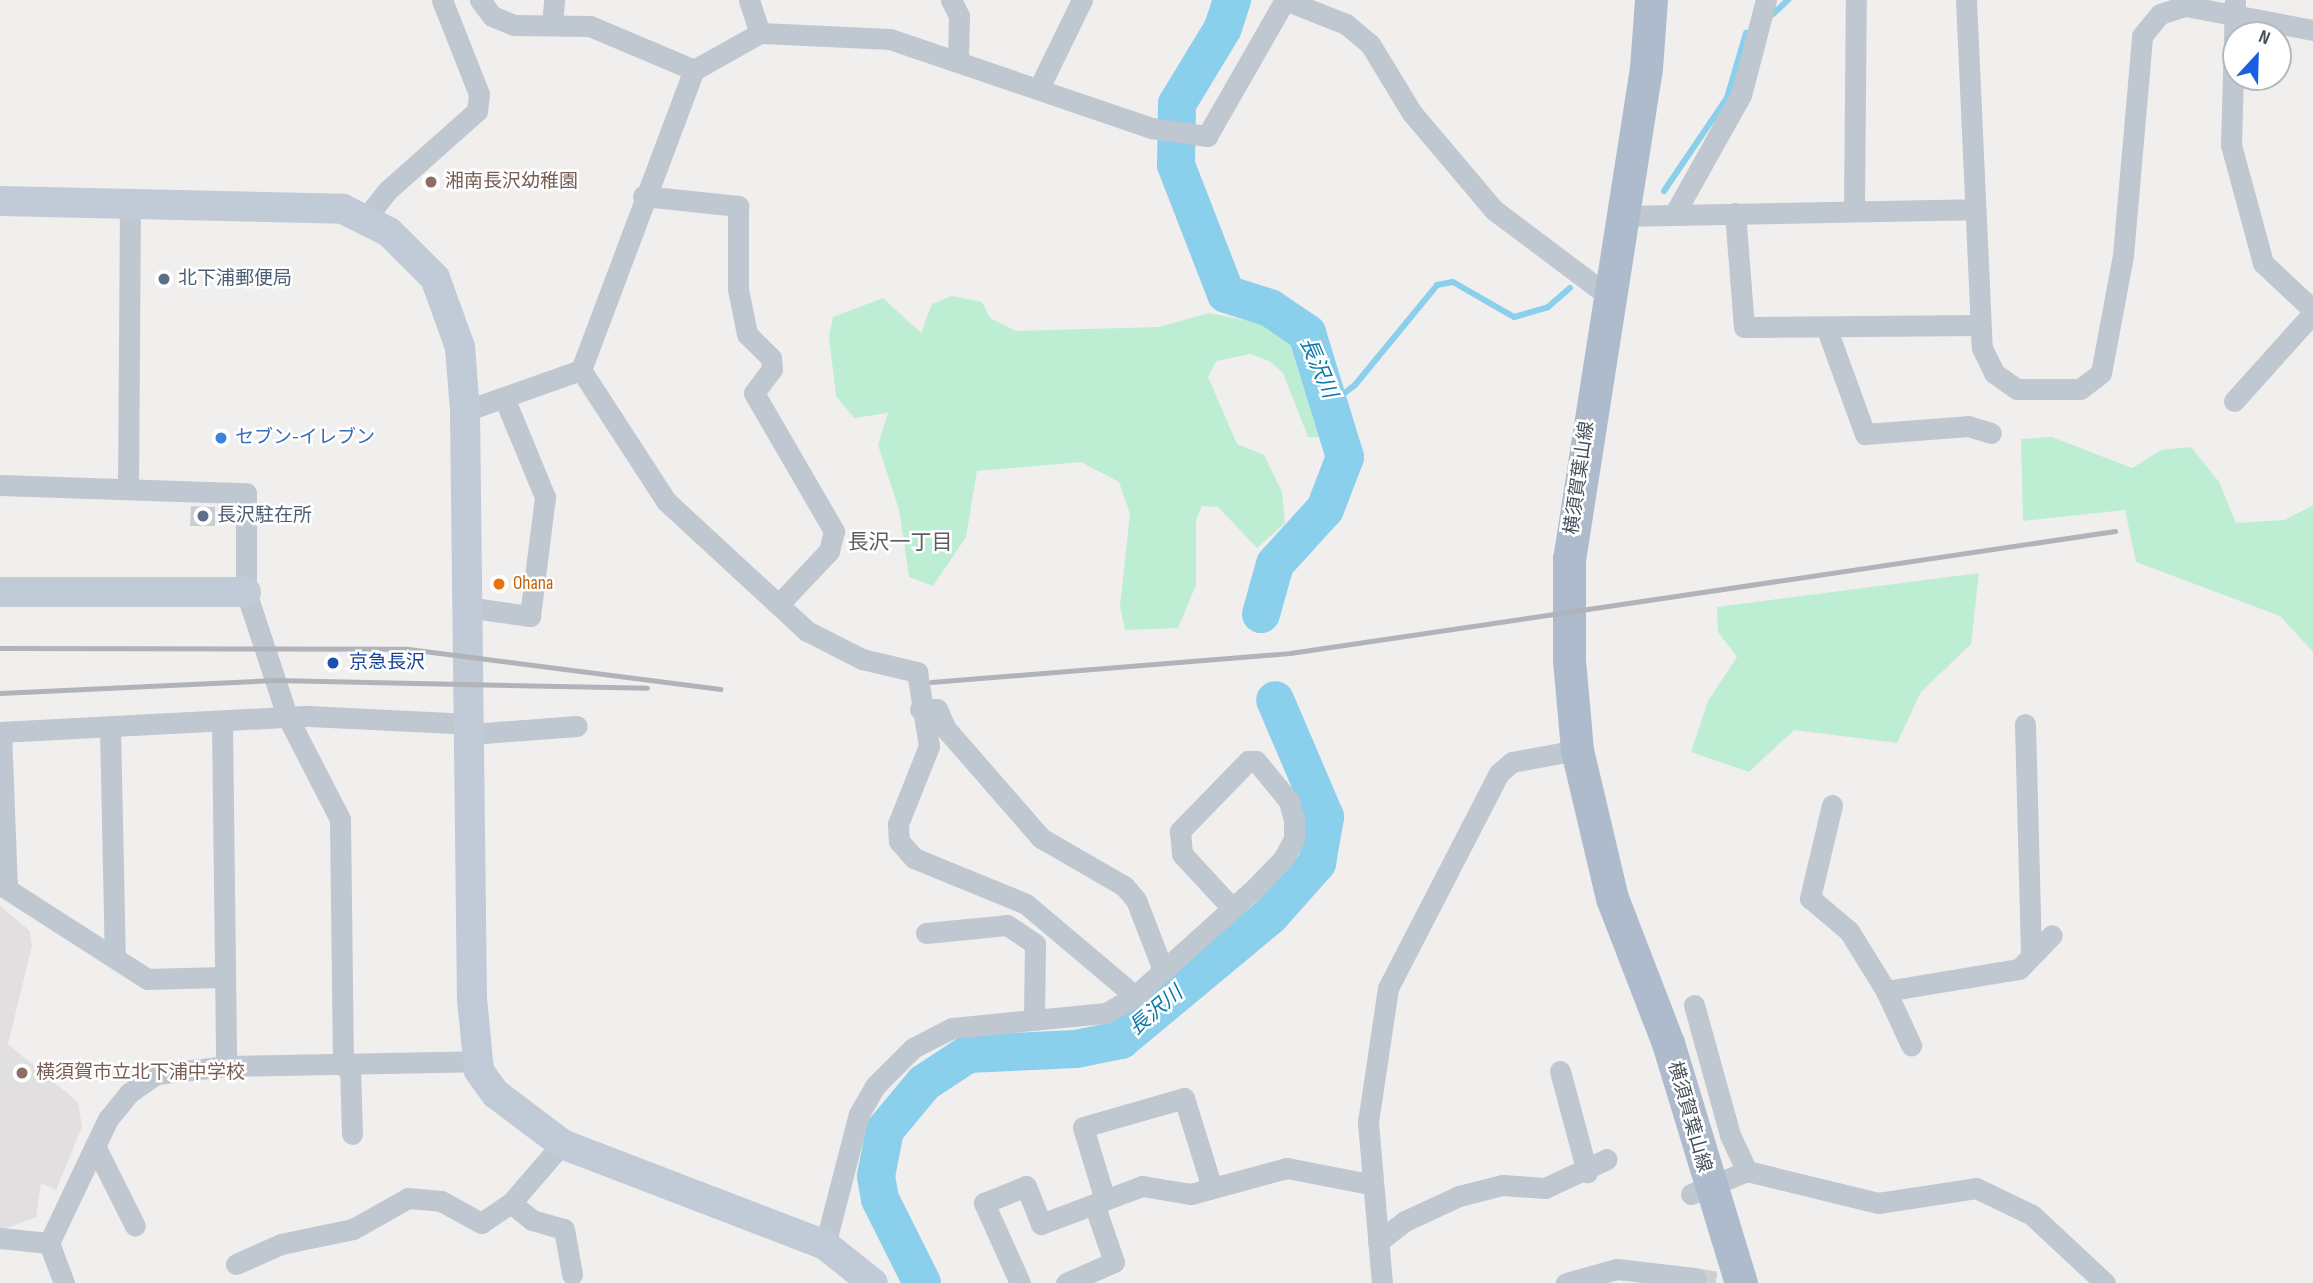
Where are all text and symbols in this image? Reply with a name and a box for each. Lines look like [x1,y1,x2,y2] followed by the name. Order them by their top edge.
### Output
[2222,21,2292,91] north arrow
[2255,25,2273,50] text: N
[445,171,578,193] place label: 湘南長沢幼稚園
[423,174,439,190] marker: 湘南長沢幼稚園
[178,268,292,290] place label: 北下浦郵便局
[156,271,172,287] marker: 北下浦郵便局
[1294,334,1342,402] water label: 長沢川
[1561,420,1599,536] street label: 横須賀葉山線
[235,427,375,449] place label: セブン-イレブン
[213,430,229,446] marker: セブン-イレブン
[217,505,312,527] place label: 長沢駐在所
[195,508,211,524] marker: 長沢駐在所
[848,530,952,556] district label: 長沢一丁目
[513,573,553,595] place label: Ohana
[491,576,507,592] marker: Ohana
[349,652,425,674] place label: 京急長沢
[323,653,343,673] marker: 京急長沢
[1124,981,1188,1041] water label: 長沢川
[1662,1059,1716,1175] street label: 横須賀葉山線
[36,1062,245,1084] place label: 横須賀市立北下浦中学校
[14,1065,30,1081] marker: 横須賀市立北下浦中学校

